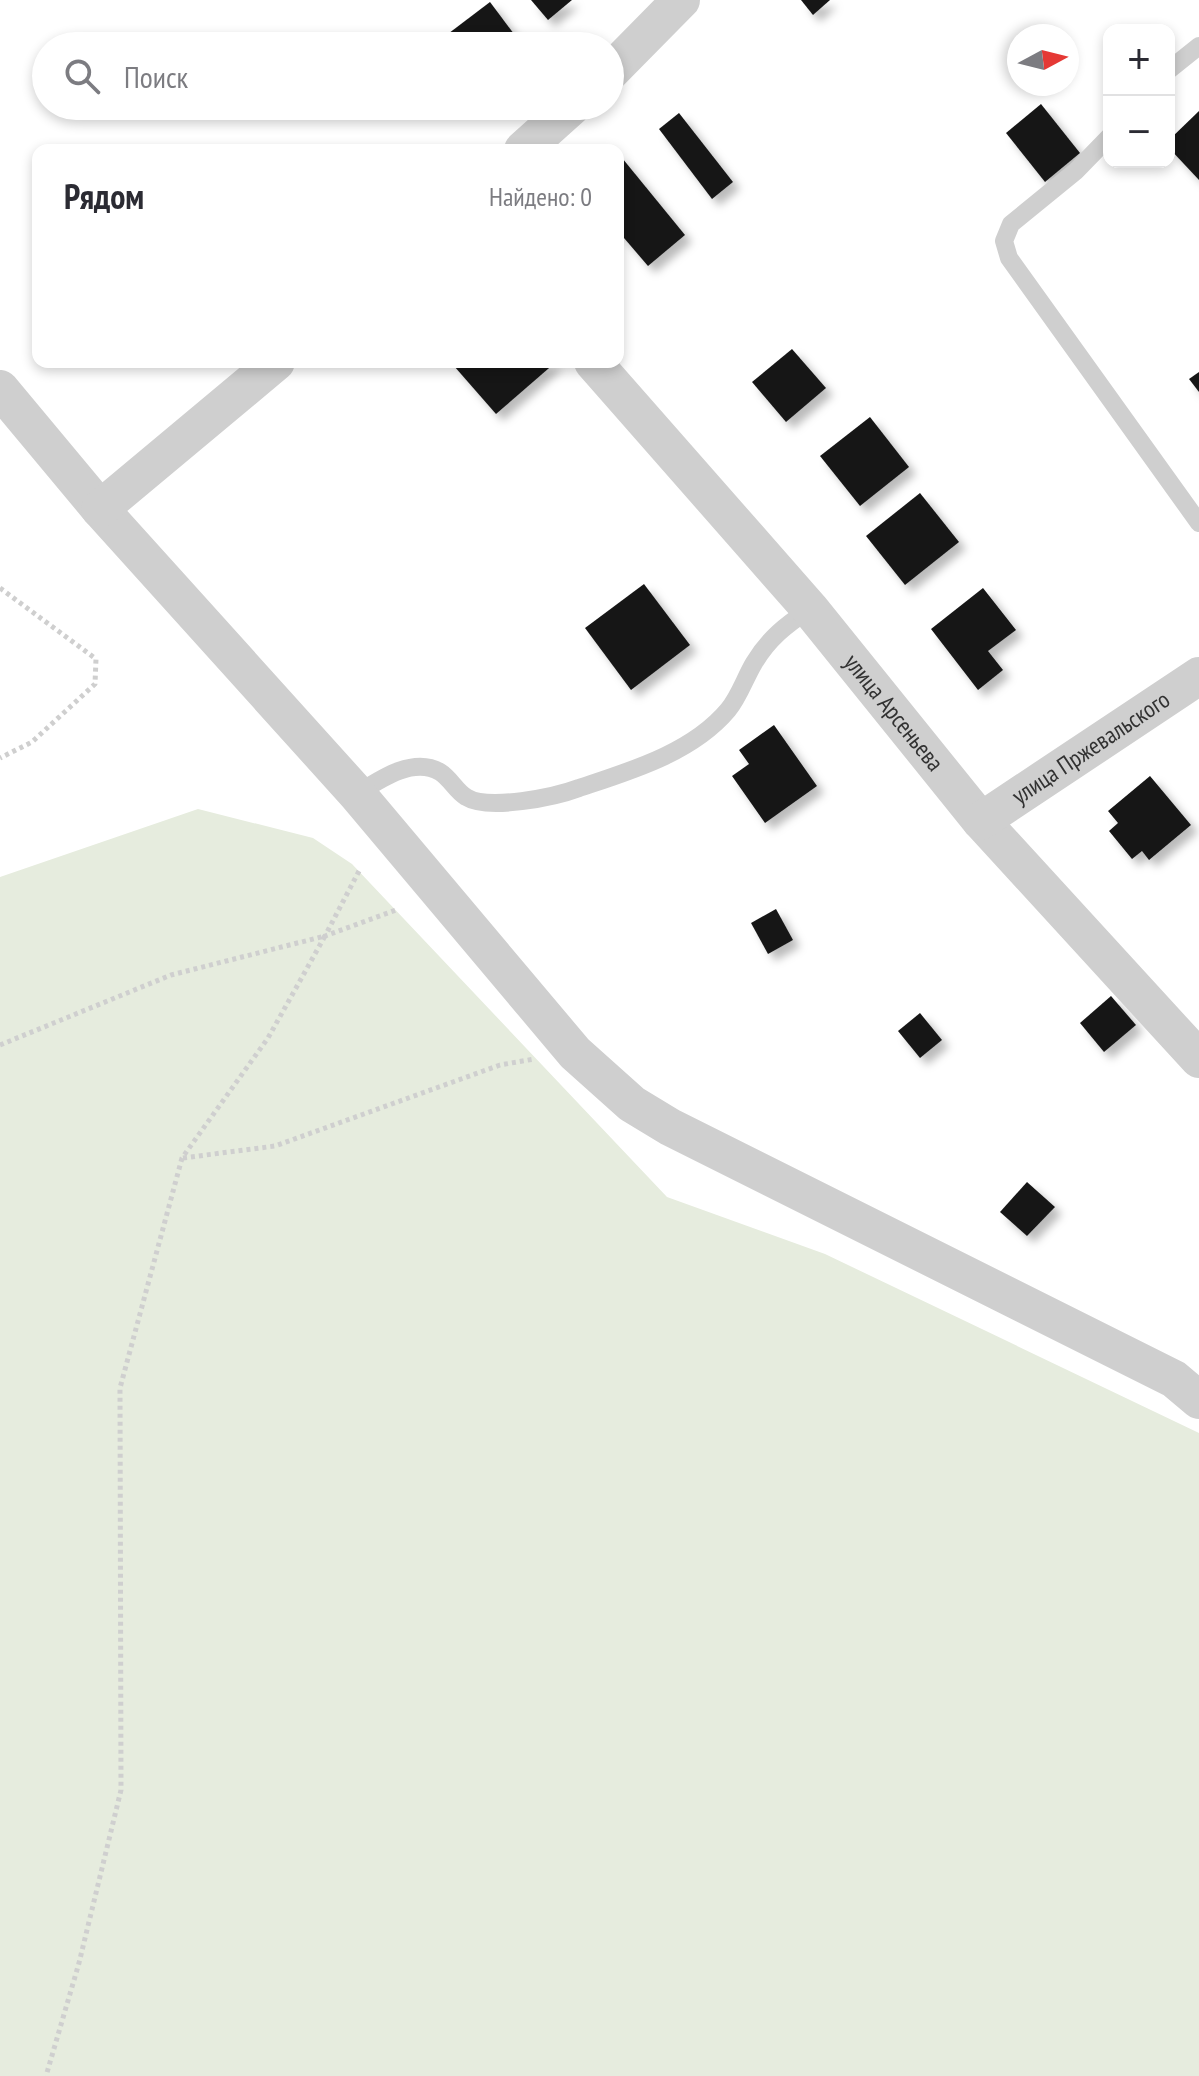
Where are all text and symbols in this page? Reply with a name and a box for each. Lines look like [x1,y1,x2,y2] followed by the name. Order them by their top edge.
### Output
[1007,24,1079,96] north arrow
[1103,24,1175,168] map controls
[1103,24,1175,96] button: +
[32,32,624,120] search box
[60,54,104,98] icon: search
[124,57,188,96] text: Поиск
[1103,96,1175,168] button: −
[64,174,144,218] text: Рядом
[489,180,592,213] text: Найдено: 0
[837,647,951,777] street label: улица Арсеньева
[1006,684,1175,811] street label: улица Пржевальского

